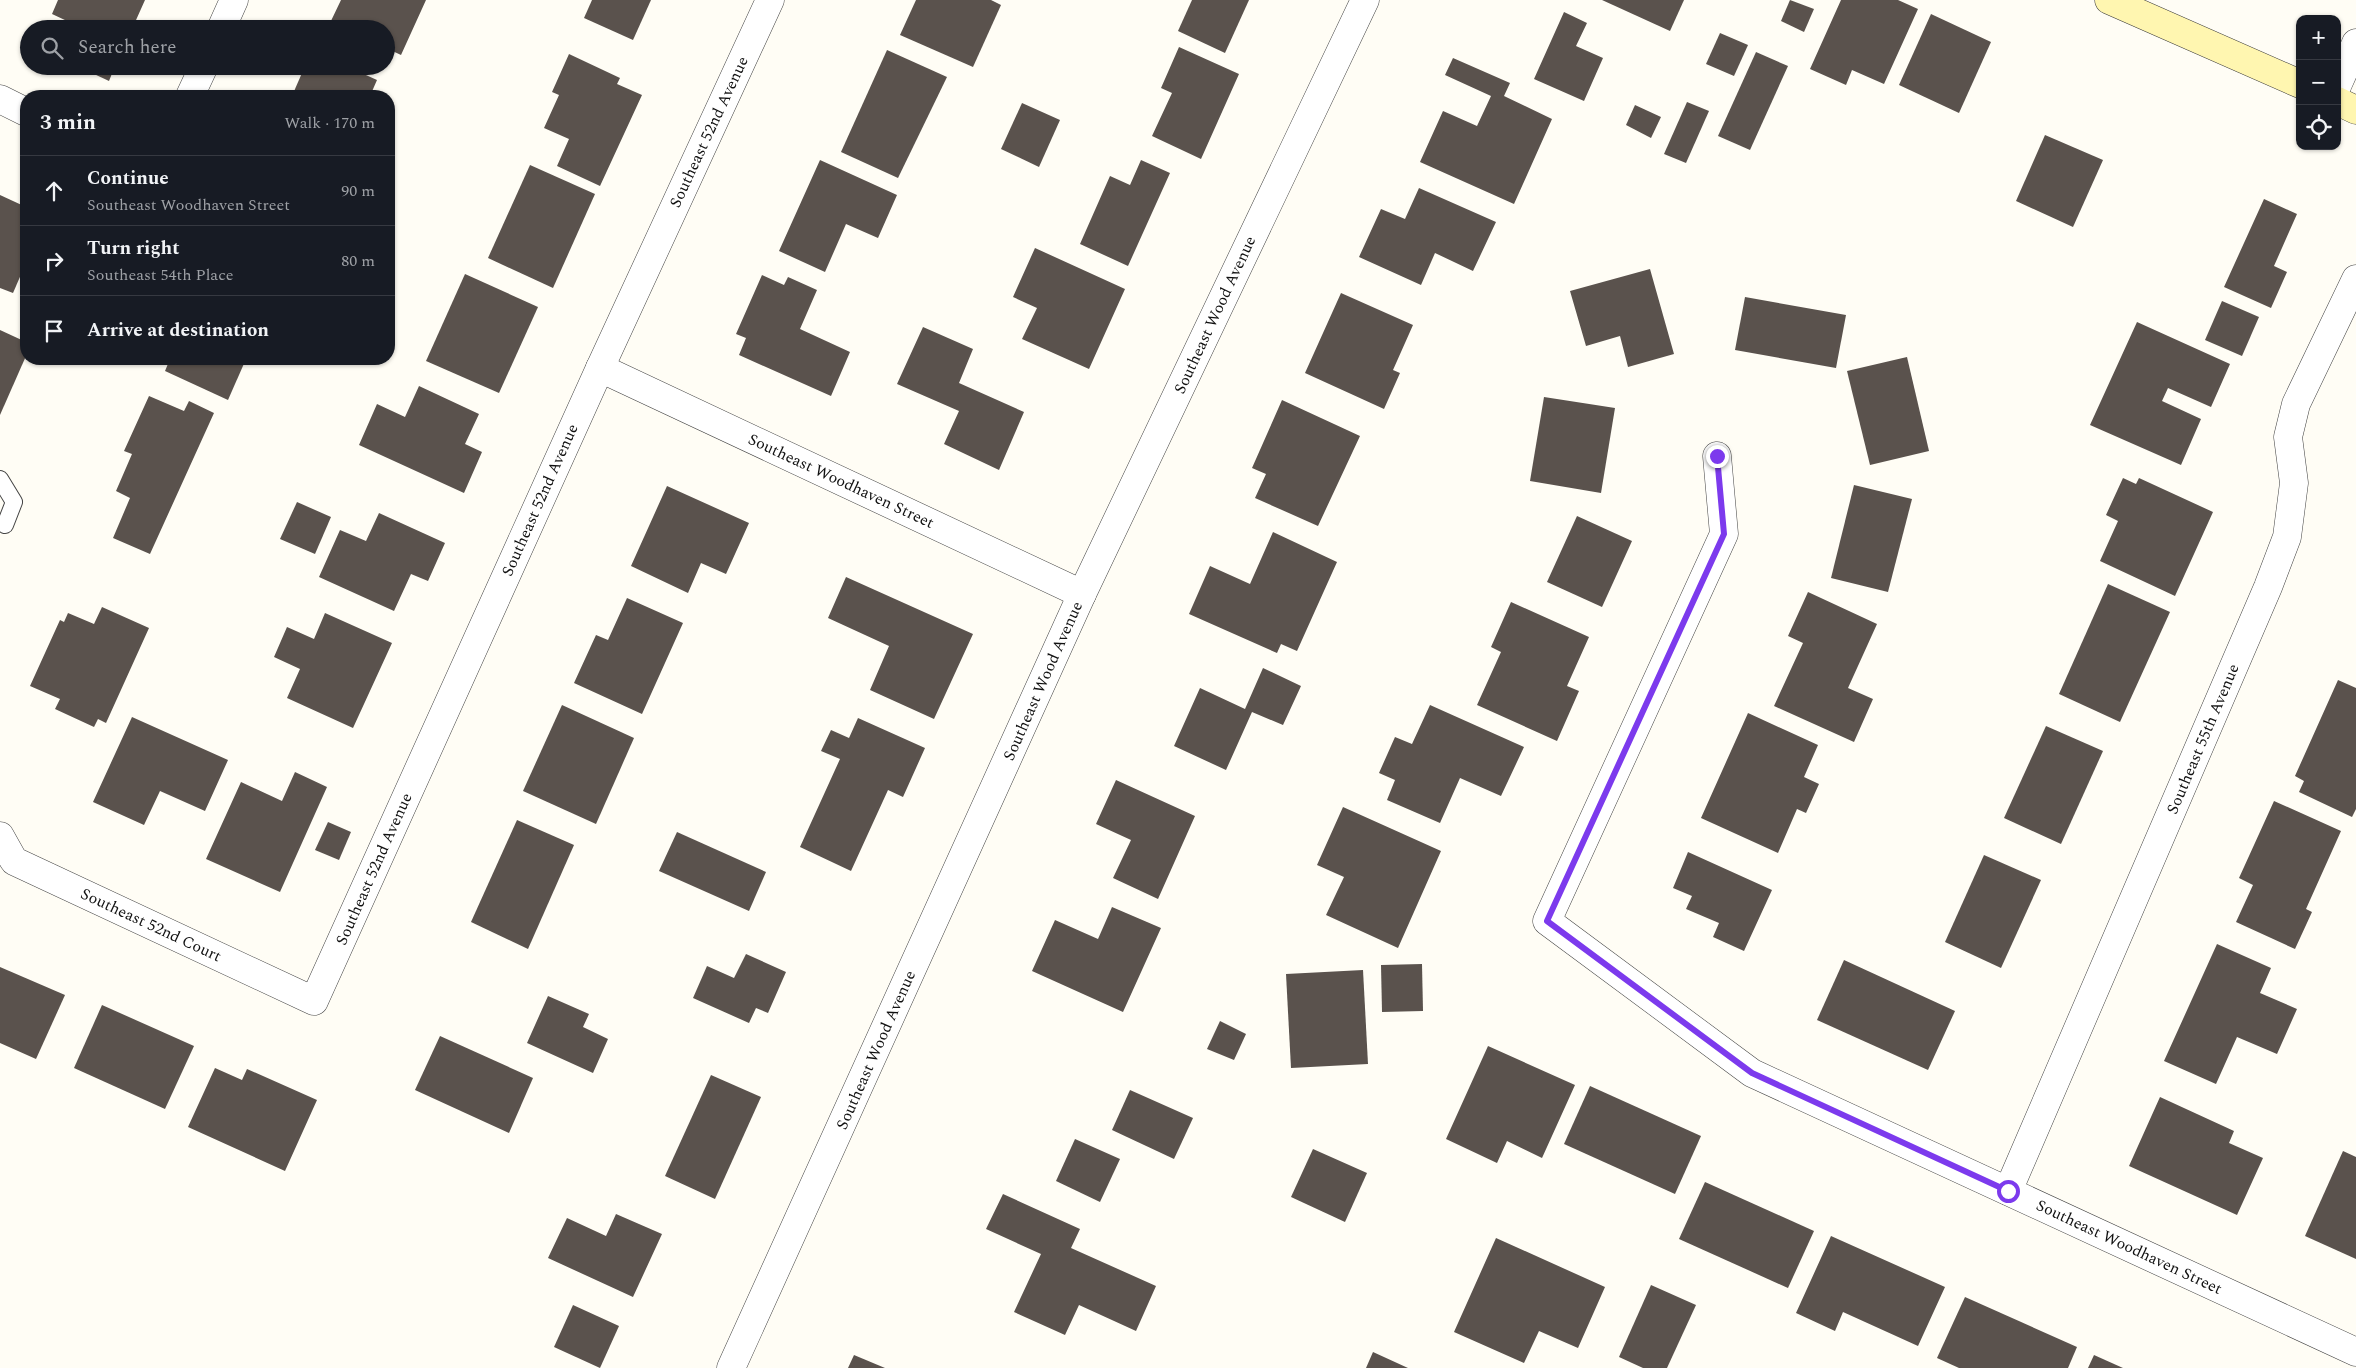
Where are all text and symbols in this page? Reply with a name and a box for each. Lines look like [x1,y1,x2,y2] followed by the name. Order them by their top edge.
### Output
[2296,15,2341,150] map controls
[2296,15,2341,60] button: +
[20,20,395,75] search box
[78,33,177,62] text: Search here
[38,34,66,62] icon: search
[663,52,755,212] street label: Southeast 52nd Avenue
[2296,60,2341,105] button: −
[2296,105,2341,150] button: locate
[40,107,96,139] text: 3 min
[284,111,375,135] text: Walk · 170 m
[87,164,169,193] text: Continue
[40,177,68,205] icon: ahead
[341,179,375,203] text: 90 m
[87,193,290,217] text: Southeast Woodhaven Street
[1168,232,1262,398] street label: Southeast Wood Avenue
[87,234,180,263] text: Turn right
[40,247,68,275] icon: right
[341,249,375,273] text: 80 m
[87,263,234,287] text: Southeast 54th Place
[87,316,269,345] text: Arrive at destination
[40,317,68,345] icon: arrive
[496,420,584,580] street label: Southeast 52nd Avenue
[744,427,938,535] street label: Southeast Woodhaven Street
[1706,445,1729,468] route end
[997,598,1089,764] street label: Southeast Wood Avenue
[2160,660,2246,818] street label: Southeast 55th Avenue
[330,789,418,949] street label: Southeast 52nd Avenue
[77,882,226,968] street label: Southeast 52nd Court
[830,967,922,1133] street label: Southeast Wood Avenue
[1997,1180,2020,1203] route start
[2032,1193,2226,1301] street label: Southeast Woodhaven Street

